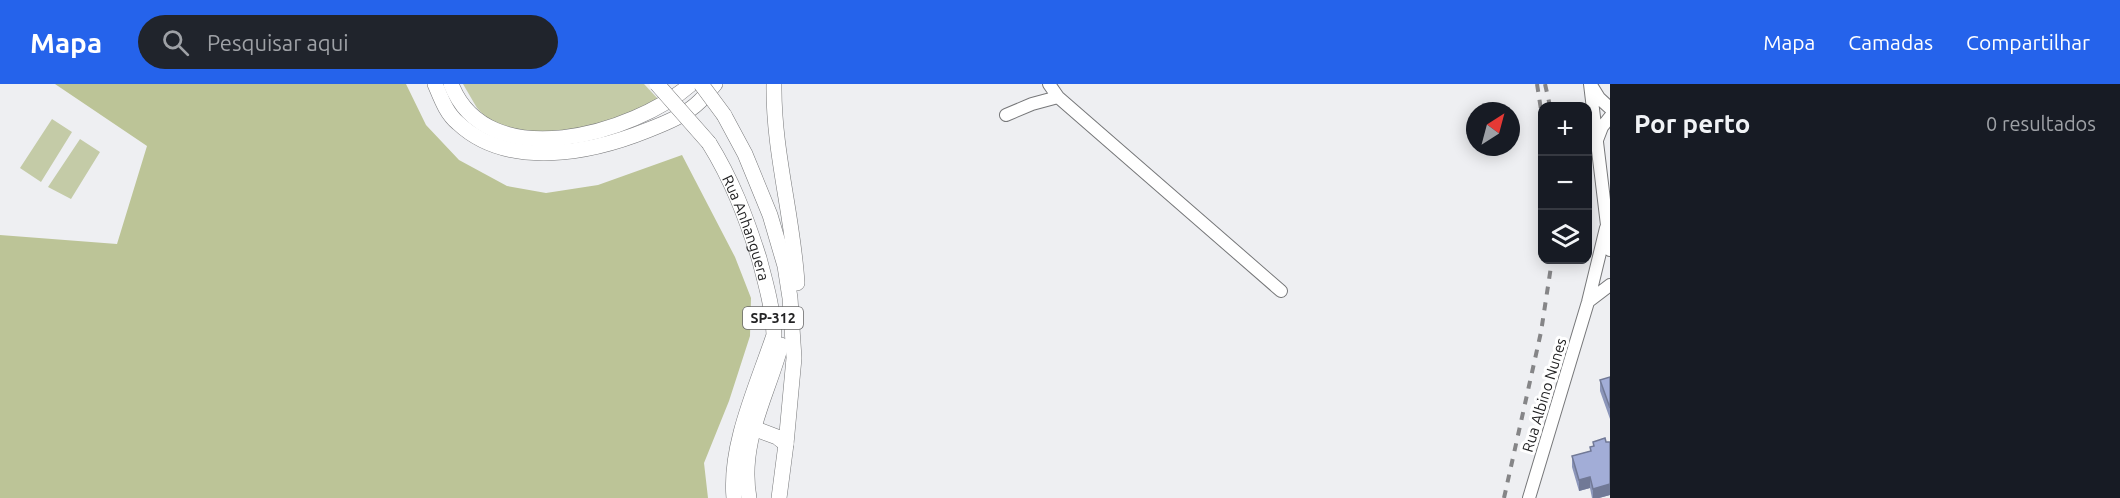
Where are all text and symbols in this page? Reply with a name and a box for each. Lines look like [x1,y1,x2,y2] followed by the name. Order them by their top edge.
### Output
[138,15,558,69] search box
[159,26,192,59] icon: search
[30,27,102,58] text: Mapa
[207,30,349,55] text: Pesquisar aqui
[1763,30,1815,54] text: Mapa
[1848,30,1933,54] text: Camadas
[1966,30,2090,54] text: Compartilhar
[1466,102,1520,156] north arrow
[1538,102,1592,264] map controls
[1538,102,1592,156] button: +
[1634,109,1750,138] text: Por perto
[1986,112,2096,135] text: 0 resultados
[1538,156,1592,210] button: −
[720,172,773,282] street label: Rua Anhanguera
[1538,210,1592,264] button: layers
[743,307,803,329] road number: SP-312
[1519,336,1569,454] street label: Rua Albino Nunes

